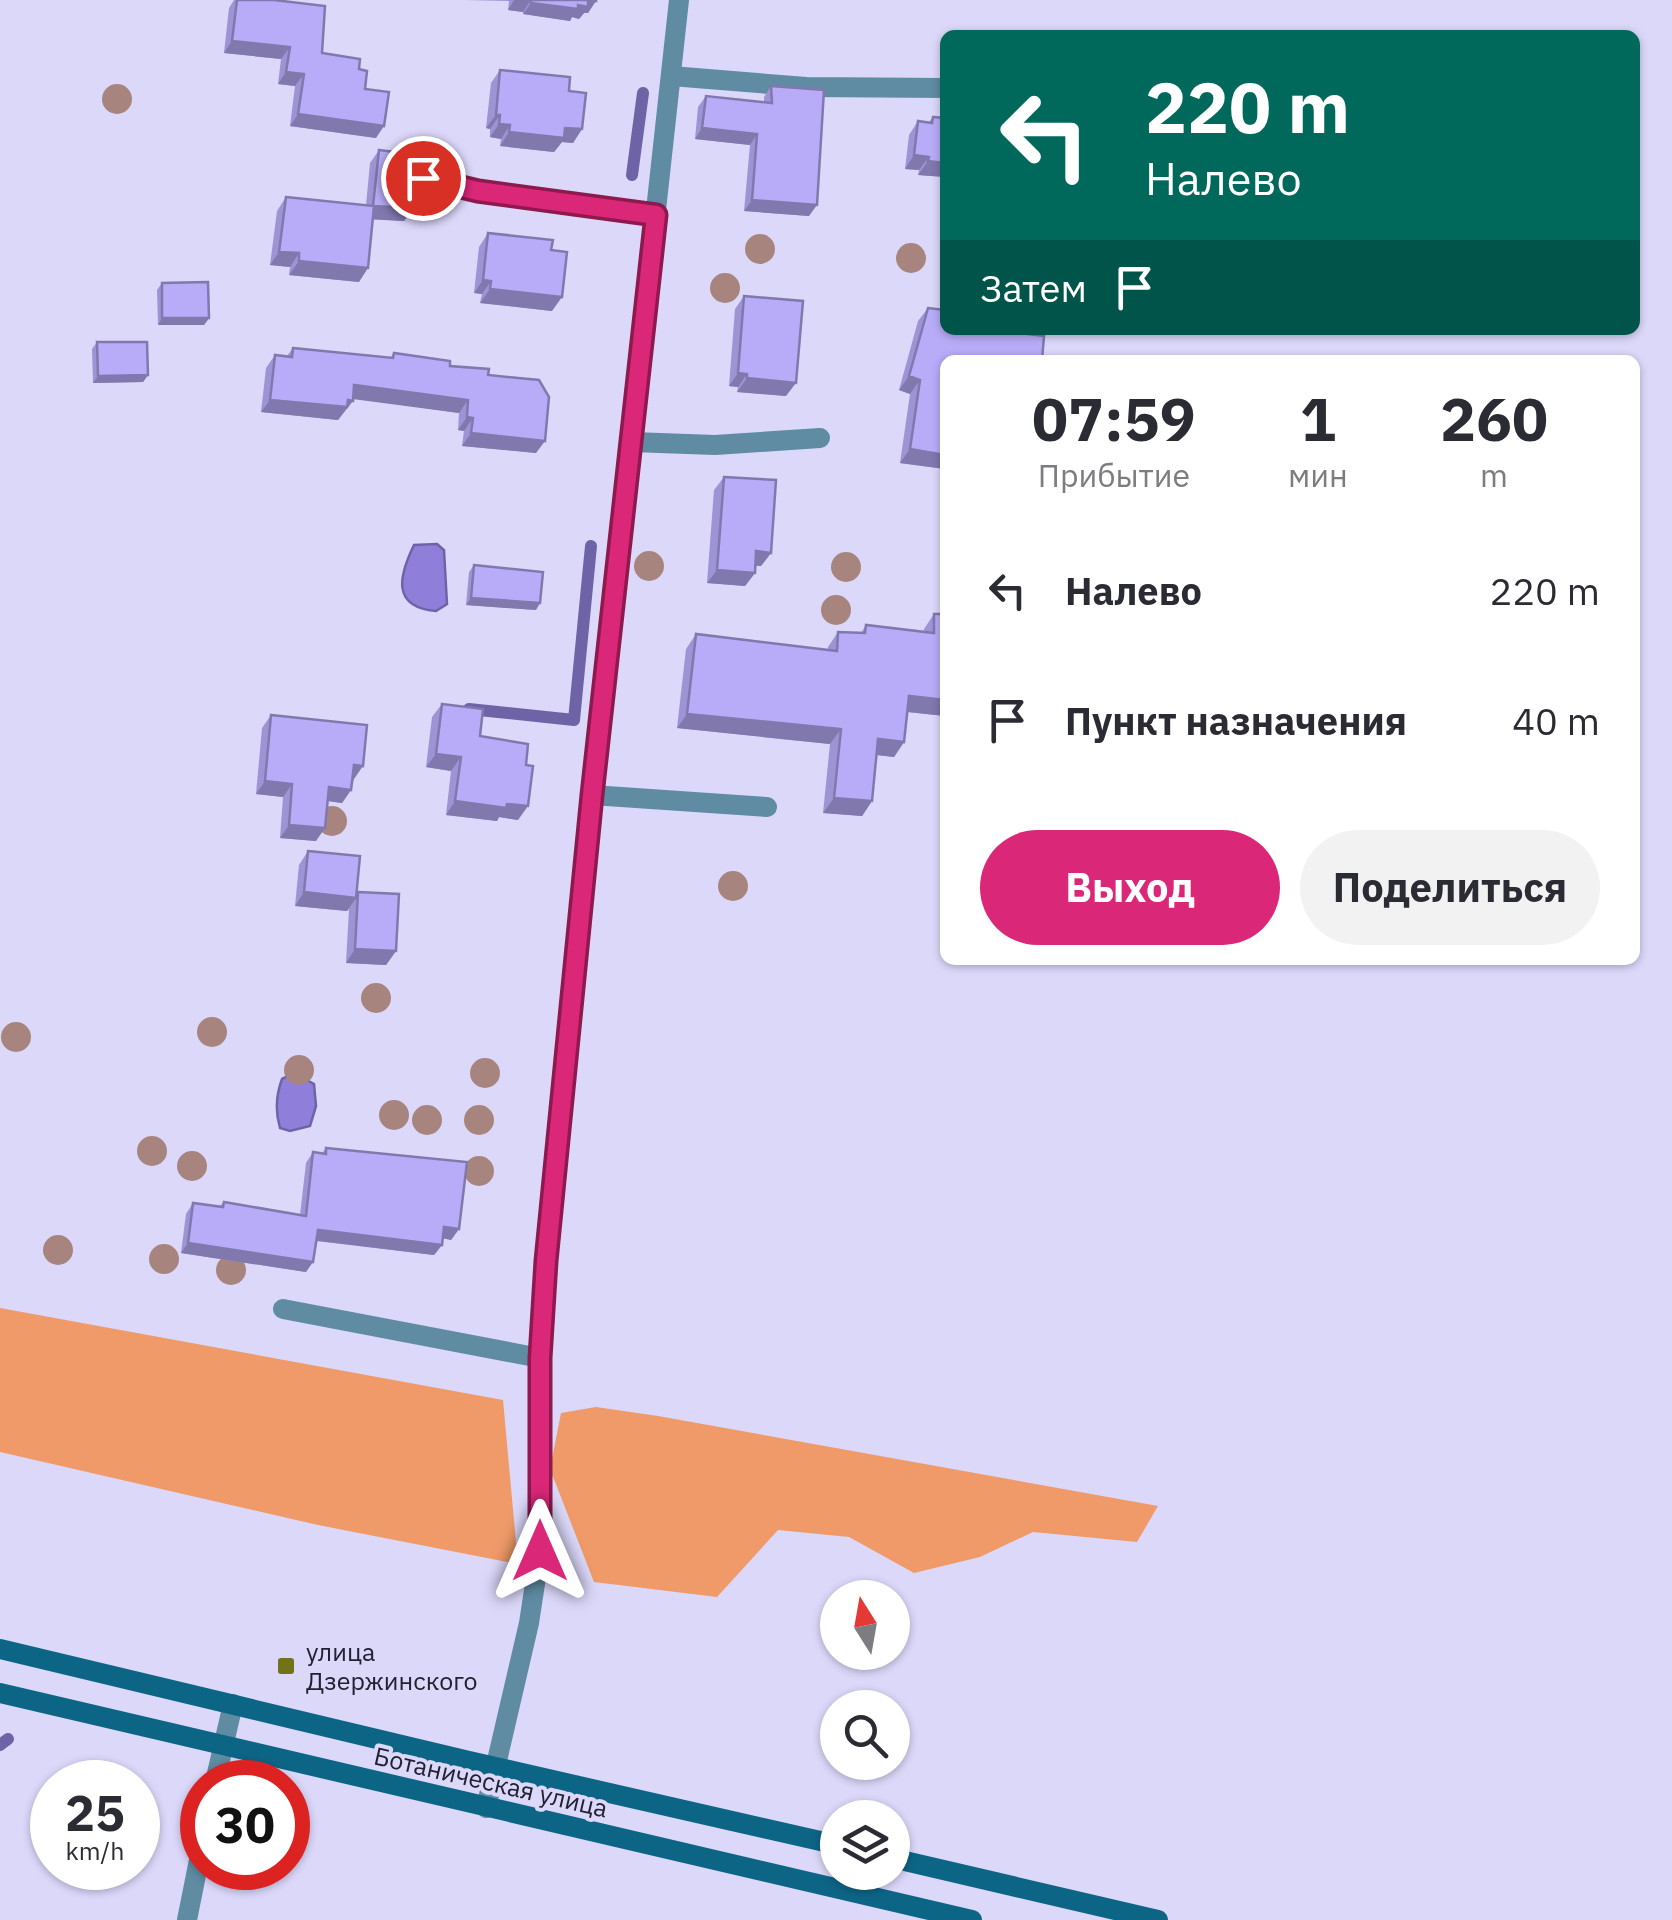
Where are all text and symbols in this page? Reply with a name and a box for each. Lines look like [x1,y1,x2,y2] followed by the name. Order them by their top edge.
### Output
[1145,61,1350,152] text: 220 m
[980,70,1110,200] icon: left
[381,136,466,221] pin
[1145,149,1302,207] text: Налево
[396,151,451,206] icon: arrive
[1107,260,1162,315] icon: arrive
[980,263,1087,312] text: Затем
[1032,379,1196,458] text: 07:59
[1300,379,1336,458] text: 1
[1440,379,1548,458] text: 260
[1038,454,1190,496] text: Прибытие
[1288,454,1348,496] text: мин
[1480,454,1508,496] text: m
[980,563,1035,618] icon: left
[1065,566,1202,615] text: Налево
[1489,566,1600,615] text: 220 m
[980,693,1035,748] icon: arrive
[1065,696,1407,745] text: Пункт назначения
[1512,696,1600,745] text: 40 m
[980,830,1280,945] button: Выход
[1300,830,1600,945] button: Поделиться
[488,1499,592,1603] position arrow
[820,1580,910,1670] north arrow
[820,1580,910,1890] map controls
[306,1635,478,1697] place label: улица Дзержинского
[275,1655,297,1677] marker: улица Дзержинского
[820,1690,910,1780] button: search
[371,1739,611,1824] street label: Ботаническая улица
[180,1760,310,1890] speed limit sign: 30
[65,1780,125,1845] text: 25
[820,1800,910,1890] button: layers
[66,1834,124,1867] text: km/h

